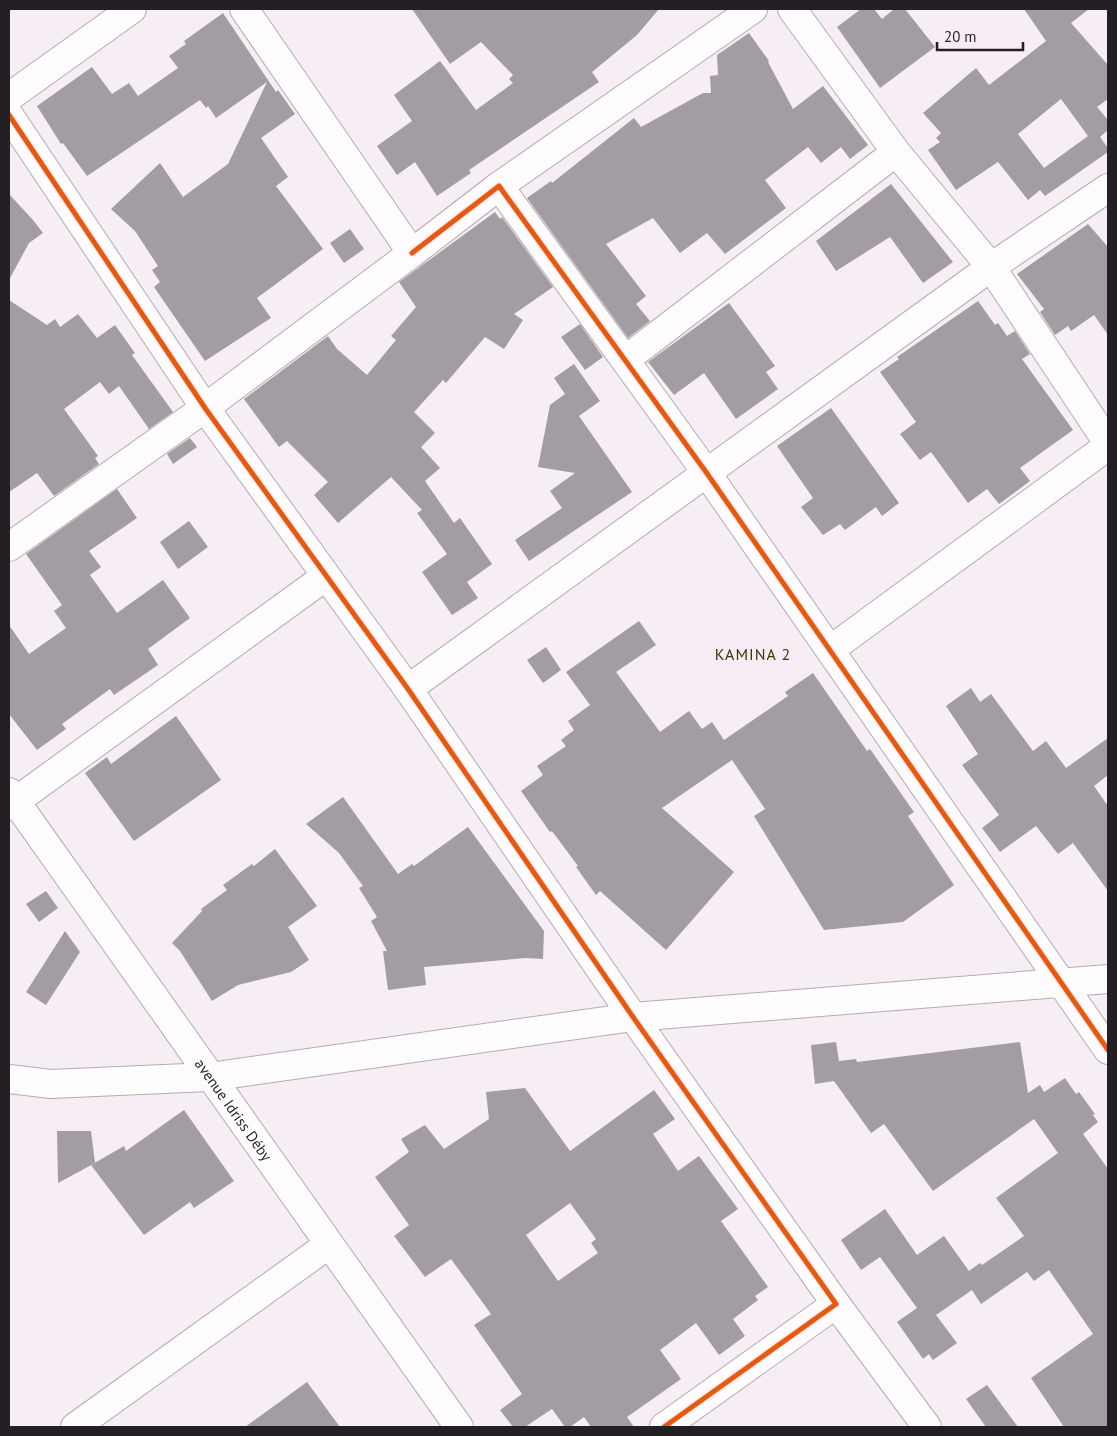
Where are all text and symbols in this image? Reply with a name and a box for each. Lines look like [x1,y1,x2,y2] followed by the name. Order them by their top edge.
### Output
[937,20,1023,52] scale bar
[944,27,977,46] text: 20 m
[715,644,791,664] district label: KAMINA 2
[191,1055,277,1164] street label: avenue Idriss Déby

